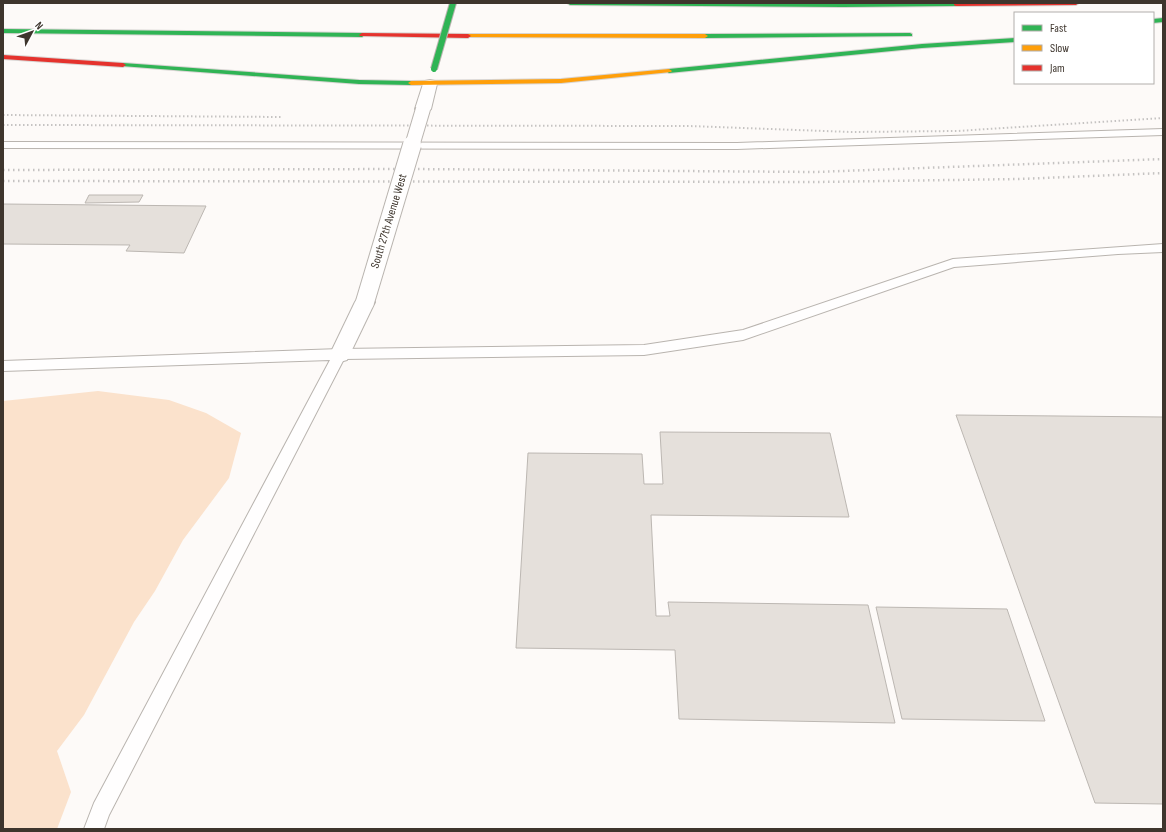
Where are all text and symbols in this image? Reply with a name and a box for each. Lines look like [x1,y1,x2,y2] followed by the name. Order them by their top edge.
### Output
[12,12,52,52] north arrow
[1014,12,1154,84] legend
[32,19,46,32] text: N
[1050,21,1067,36] text: Fast
[1050,41,1069,56] text: Slow
[1049,61,1065,76] text: Jam
[367,172,411,270] street label: South 27th Avenue West

